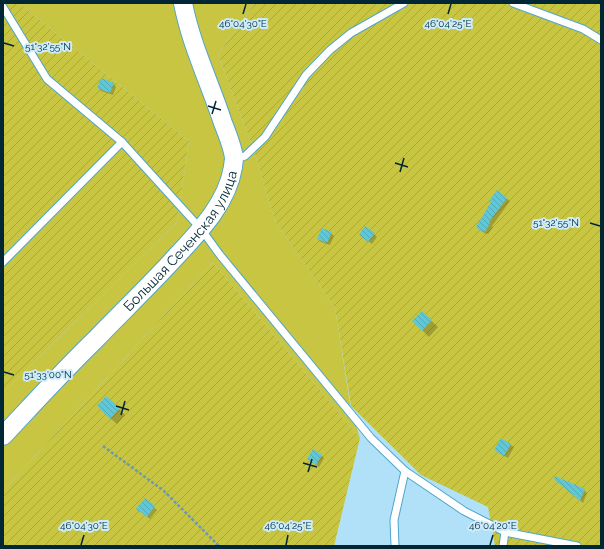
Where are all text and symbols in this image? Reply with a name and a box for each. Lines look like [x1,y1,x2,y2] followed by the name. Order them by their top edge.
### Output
[219,18,267,29] text: 46°04'30"E
[424,18,472,29] text: 46°04'25"E
[25,41,71,52] text: 51°32'55"N
[120,169,240,314] street label: Большая Сеченская улица
[533,217,579,228] text: 51°32'55"N
[24,369,72,380] text: 51°33'00"N
[60,520,108,531] text: 46°04'30"E
[264,520,312,531] text: 46°04'25"E
[469,520,517,531] text: 46°04'20"E

